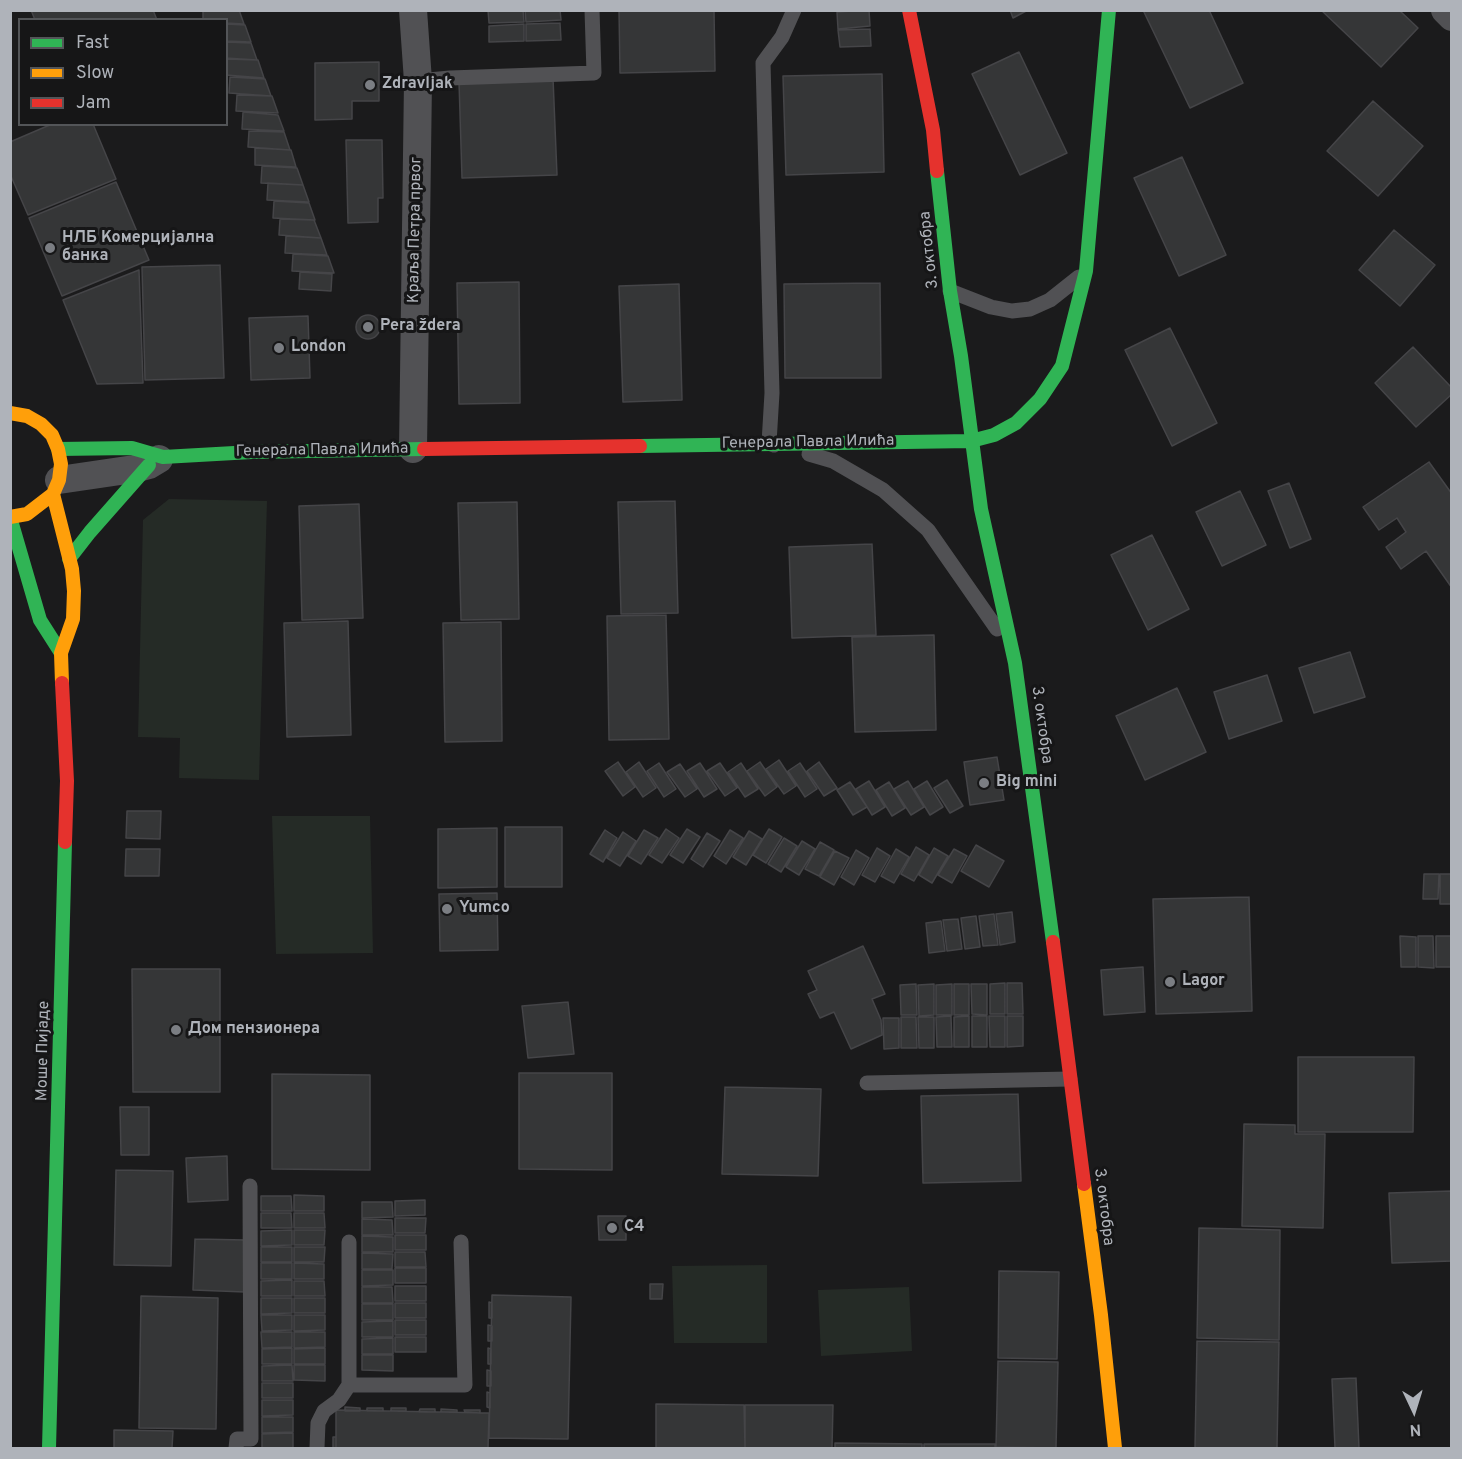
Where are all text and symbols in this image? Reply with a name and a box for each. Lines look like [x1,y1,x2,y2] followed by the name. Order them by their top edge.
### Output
[18,18,228,126] legend
[76,32,109,55] text: Fast
[76,62,114,85] text: Slow
[382,75,453,95] place label: Zdravljak
[363,78,377,92] marker: Zdravljak
[76,92,111,115] text: Jam
[405,157,427,303] street label: Краља Петра првог
[916,210,944,290] street label: 3. октобра
[62,229,214,267] place label: НЛБ Комерцијална банка
[43,241,57,255] marker: НЛБ Комерцијална банка
[380,317,461,337] place label: Pera ždera
[361,320,375,334] marker: Pera ždera
[291,338,346,358] place label: London
[272,341,286,355] marker: London
[721,432,895,454] street label: Генерала Павла Илића
[235,440,409,462] street label: Генерала Павла Илића
[1026,685,1056,765] street label: 3. октобра
[996,773,1057,793] place label: Big mini
[977,776,991,790] marker: Big mini
[459,899,510,919] place label: Yumco
[440,902,454,916] marker: Yumco
[1182,972,1225,992] place label: Lagor
[1163,975,1177,989] marker: Lagor
[34,1001,54,1101] street label: Моше Пијаде
[188,1020,320,1040] place label: Дом пензионера
[169,1023,183,1037] marker: Дом пензионера
[1089,1167,1117,1247] street label: 3. октобра
[624,1218,644,1238] place label: C4
[605,1221,619,1235] marker: C4
[1384,1381,1444,1441] north arrow
[1409,1419,1422,1439] text: N

